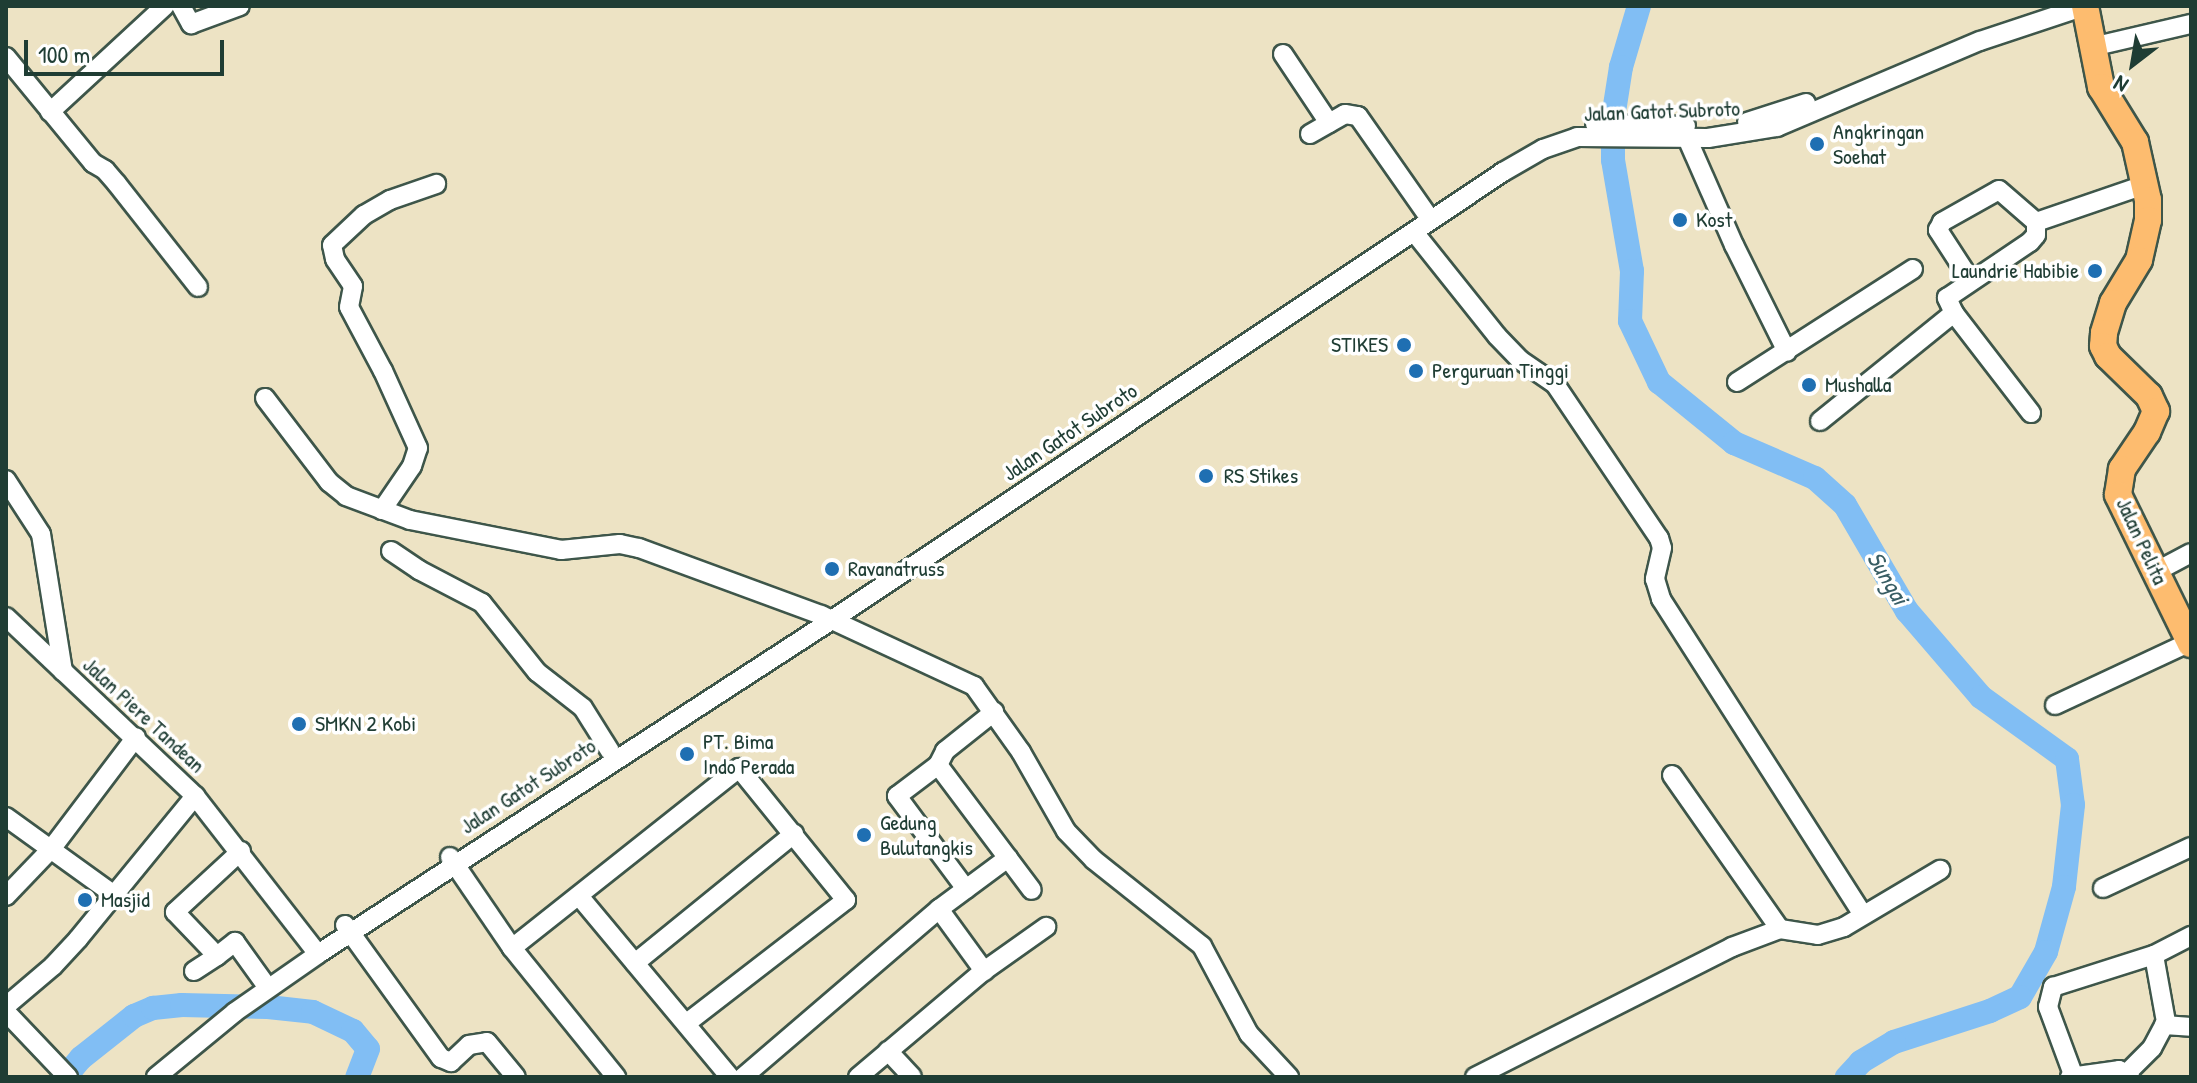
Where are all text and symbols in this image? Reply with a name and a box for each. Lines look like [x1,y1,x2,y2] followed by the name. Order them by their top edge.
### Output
[28,24,228,74] scale bar
[2093,24,2173,104] north arrow
[38,38,90,70] text: 100 m
[2108,69,2133,100] text: N
[1583,95,1741,127] street label: Jalan Gatot Subroto
[1833,118,1924,170] place label: Angkringan Soehat
[1808,135,1826,153] marker: Angkringan Soehat
[1696,207,1732,233] place label: Kost
[1671,211,1689,229] marker: Kost
[1952,258,2079,284] place label: Laundrie Habibie
[2086,262,2104,280] marker: Laundrie Habibie
[1331,332,1388,358] place label: STIKES
[1395,336,1413,354] marker: STIKES
[1432,358,1569,384] place label: Perguruan Tinggi
[1407,362,1425,380] marker: Perguruan Tinggi
[1825,372,1891,398] place label: Mushalla
[1800,376,1818,394] marker: Mushalla
[998,377,1142,487] street label: Jalan Gatot Subroto
[1224,463,1298,489] place label: RS Stikes
[1195,465,1217,487] marker: RS Stikes
[2110,493,2174,589] street label: Jalan Pelita
[1861,546,1915,610] water label: Sungai
[848,556,944,582] place label: Ravanatruss
[823,560,841,578] marker: Ravanatruss
[77,652,211,778] street label: Jalan Piere Tandean
[315,711,416,737] place label: SMKN 2 Kobi
[290,715,308,733] marker: SMKN 2 Kobi
[703,728,794,780] place label: PT. Bima Indo Perada
[455,732,601,840] street label: Jalan Gatot Subroto
[678,745,696,763] marker: PT. Bima Indo Perada
[880,809,973,860] place label: Gedung Bulutangkis
[855,826,873,844] marker: Gedung Bulutangkis
[101,887,150,913] place label: Masjid
[76,891,94,909] marker: Masjid

